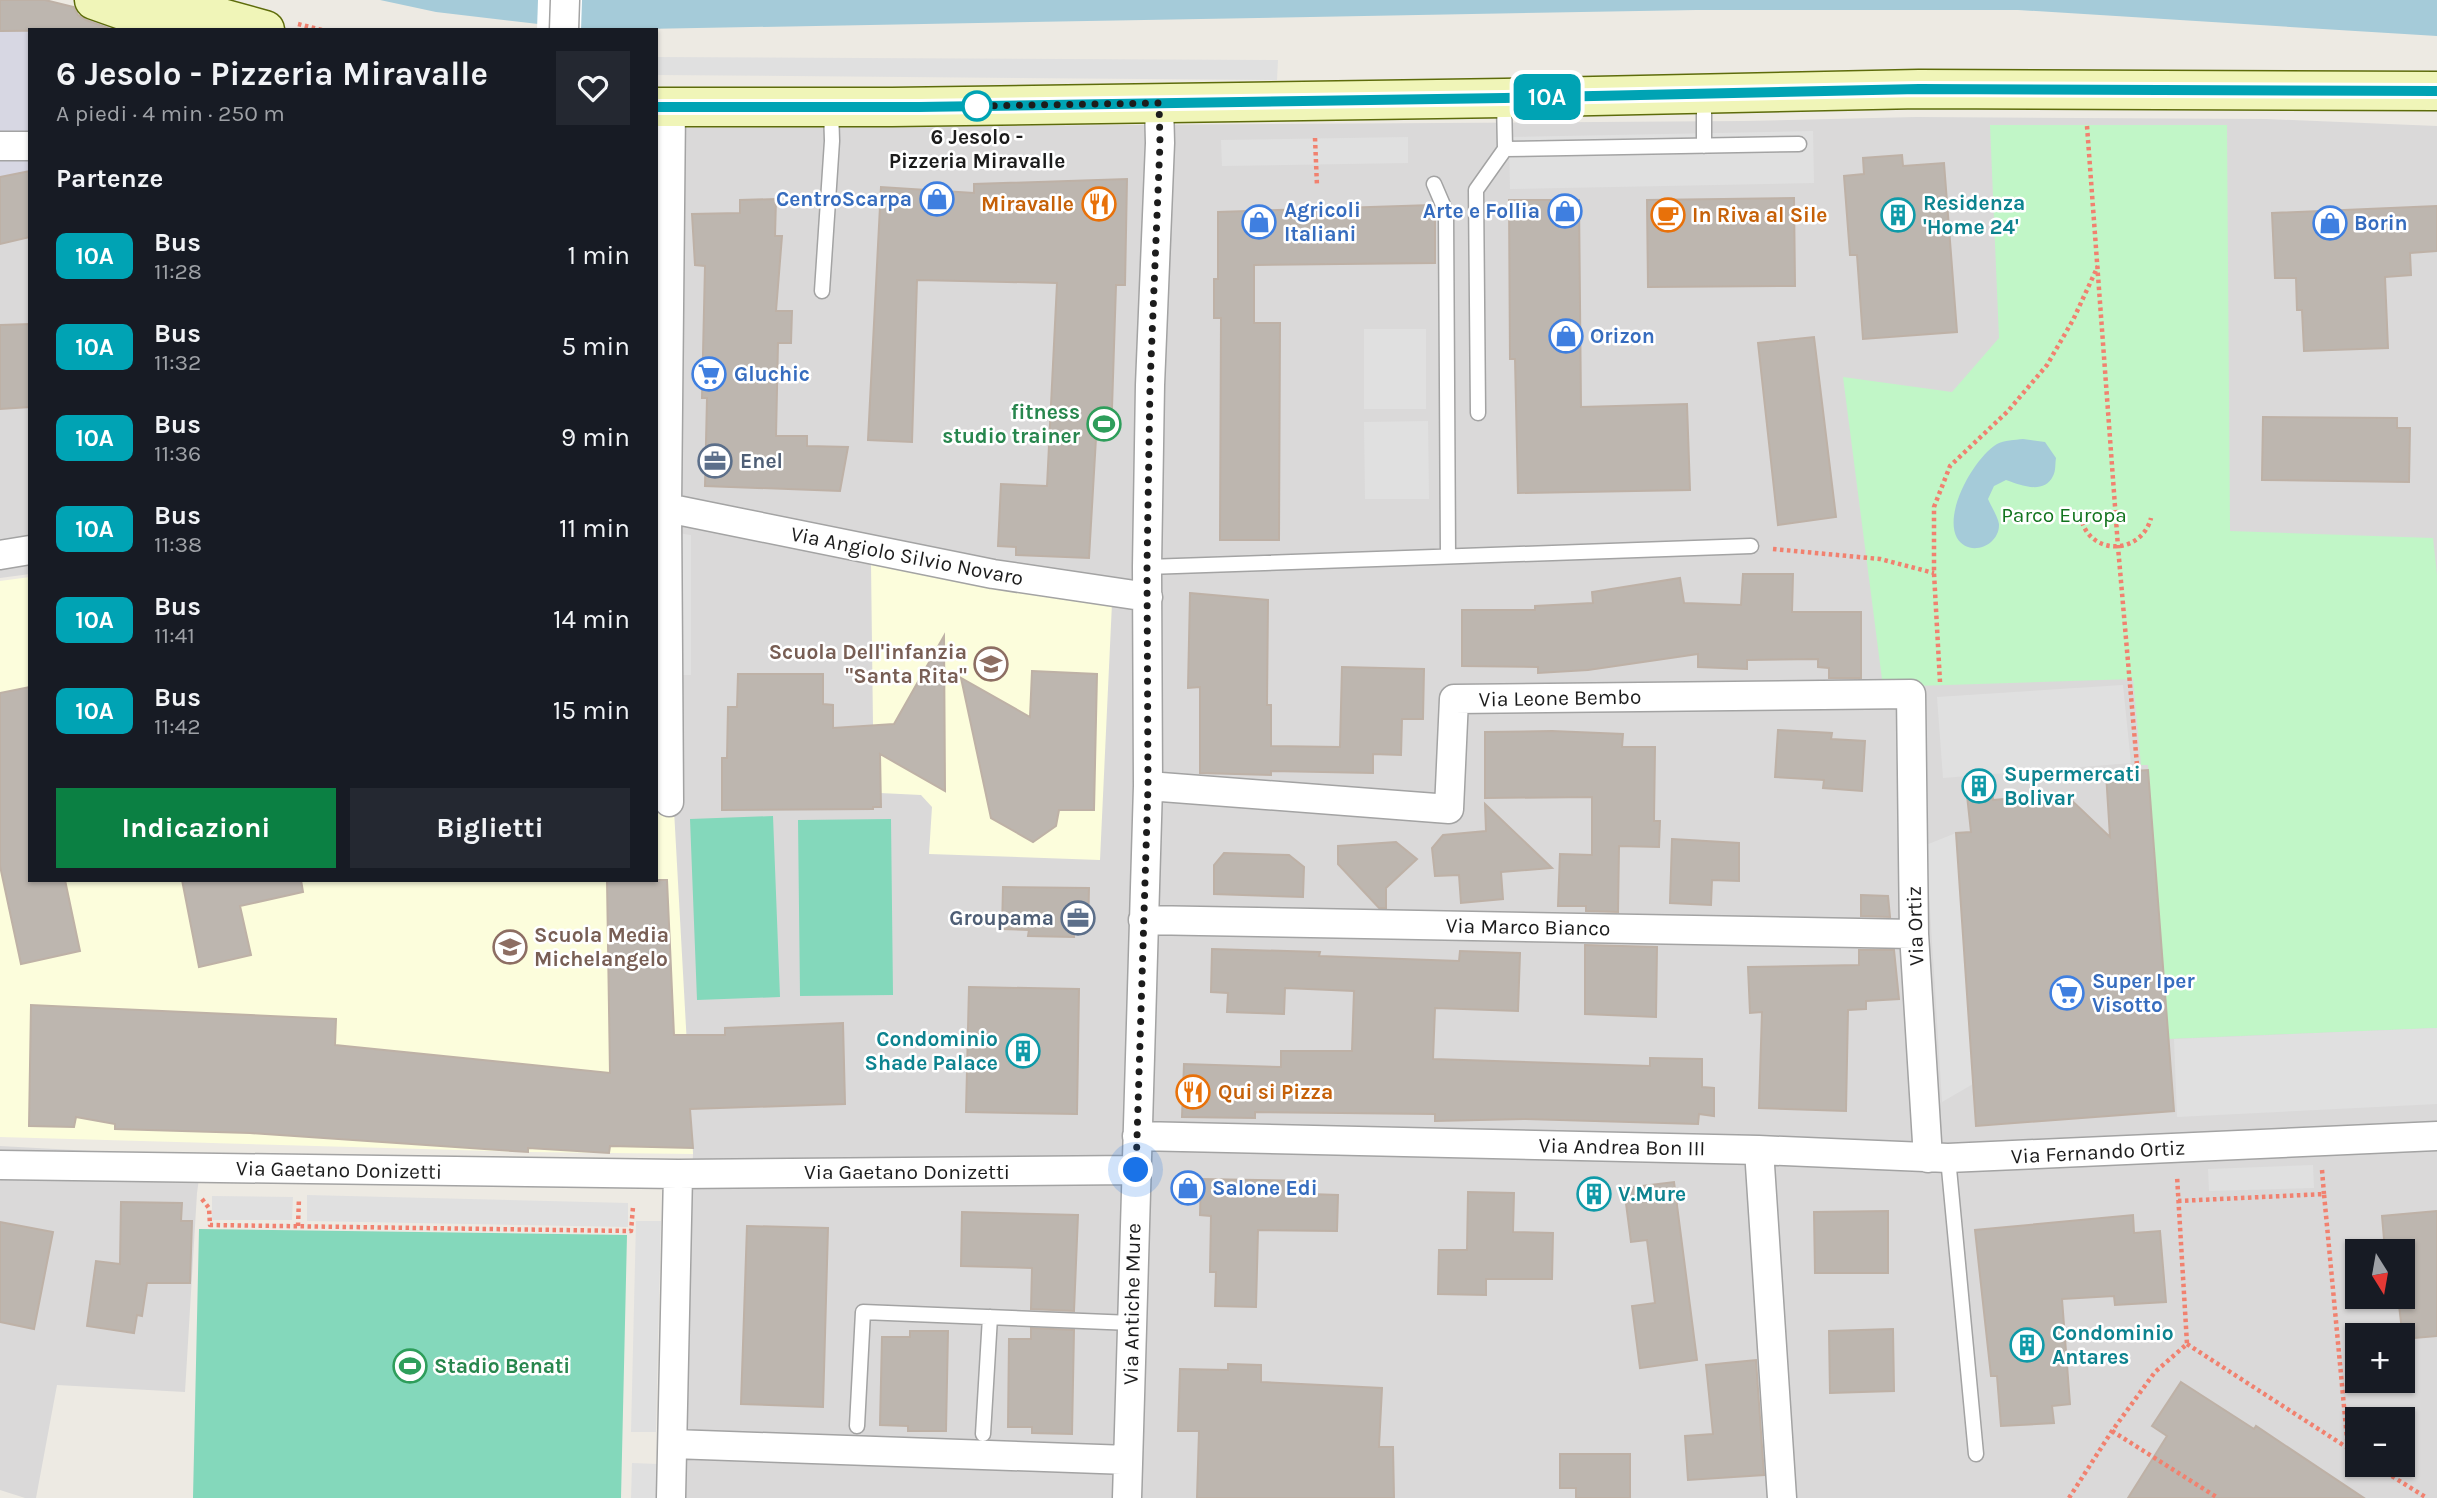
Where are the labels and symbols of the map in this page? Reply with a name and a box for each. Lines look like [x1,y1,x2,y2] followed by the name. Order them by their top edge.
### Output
[1507,74,1587,120] line badge: 10A
[962,91,992,121] marker: 6 Jesolo - Pizzeria Miravalle
[889,125,1065,173] place label: 6 Jesolo - Pizzeria Miravalle
[918,180,956,218] shop icon: CentroScarpa
[1080,185,1118,223] restaurant icon: Miravalle
[776,187,912,211] place label: CentroScarpa
[1923,191,2025,239] place label: Residenza 'Home 24'
[981,192,1074,216] place label: Miravalle
[1546,192,1584,230] shop icon: Arte e Follia
[1649,196,1687,234] cafe icon: In Riva al Sile
[1879,196,1917,234] building icon: Residenza 'Home 24'
[1284,198,1361,246] place label: Agricoli Italiani
[1423,199,1540,223] place label: Arte e Follia
[1240,203,1278,241] shop icon: Agricoli Italiani
[1692,203,1827,227] place label: In Riva al Sile
[2311,204,2349,242] shop icon: Borin
[2354,211,2408,235] place label: Borin
[1547,317,1585,355] shop icon: Orizon
[1590,324,1655,348] place label: Orizon
[690,355,728,393] supermarket icon: Gluchic
[734,362,810,386] place label: Gluchic
[942,400,1081,448] place label: fitness studio trainer
[1085,405,1123,443] sports icon: fitness studio trainer
[696,442,734,480] office icon: Enel
[740,449,783,473] place label: Enel
[2001,503,2127,527] park label: Parco Europa
[789,522,1025,590] street label: Via Angiolo Silvio Novaro
[769,640,967,688] place label: Scuola Dell'infanzia "Santa Rita"
[972,645,1010,683] school or university icon: Scuola Dell'infanzia "Santa Rita"
[1479,685,1641,711] street label: Via Leone Bembo
[2004,762,2141,810] place label: Supermercati Bolivar
[1960,767,1998,805] building icon: Supermercati Bolivar
[1902,886,1928,966] street label: Via Ortiz
[1059,899,1097,937] office icon: Groupama
[949,906,1054,930] place label: Groupama
[1445,914,1611,940] street label: Via Marco Bianco
[534,923,669,971] place label: Scuola Media Michelangelo
[491,928,529,966] school or university icon: Scuola Media Michelangelo
[2092,969,2195,1017] place label: Super Iper Visotto
[2048,974,2086,1012] supermarket icon: Super Iper Visotto
[865,1027,998,1075] place label: Condominio Shade Palace
[1004,1032,1042,1070] building icon: Condominio Shade Palace
[1174,1073,1212,1111] restaurant icon: Qui si Pizza
[1218,1080,1333,1104] place label: Qui si Pizza
[1539,1134,1705,1160] street label: Via Andrea Bon III
[2010,1135,2186,1169] street label: Via Fernando Ortiz
[1118,1152,1153,1187] your location
[236,1156,442,1184] street label: Via Gaetano Donizetti
[804,1160,1010,1184] street label: Via Gaetano Donizetti
[1169,1169,1207,1207] shop icon: Salone Edi
[1575,1175,1613,1213] building icon: V.Mure
[1212,1176,1318,1200] place label: Salone Edi
[1618,1182,1686,1206] place label: V.Mure
[1119,1223,1145,1385] street label: Via Antiche Mure
[2345,1239,2415,1309] north arrow
[2052,1321,2174,1369] place label: Condominio Antares
[2008,1326,2046,1364] building icon: Condominio Antares
[391,1347,429,1385] sports icon: Stadio Benati
[434,1354,570,1378] place label: Stadio Benati

